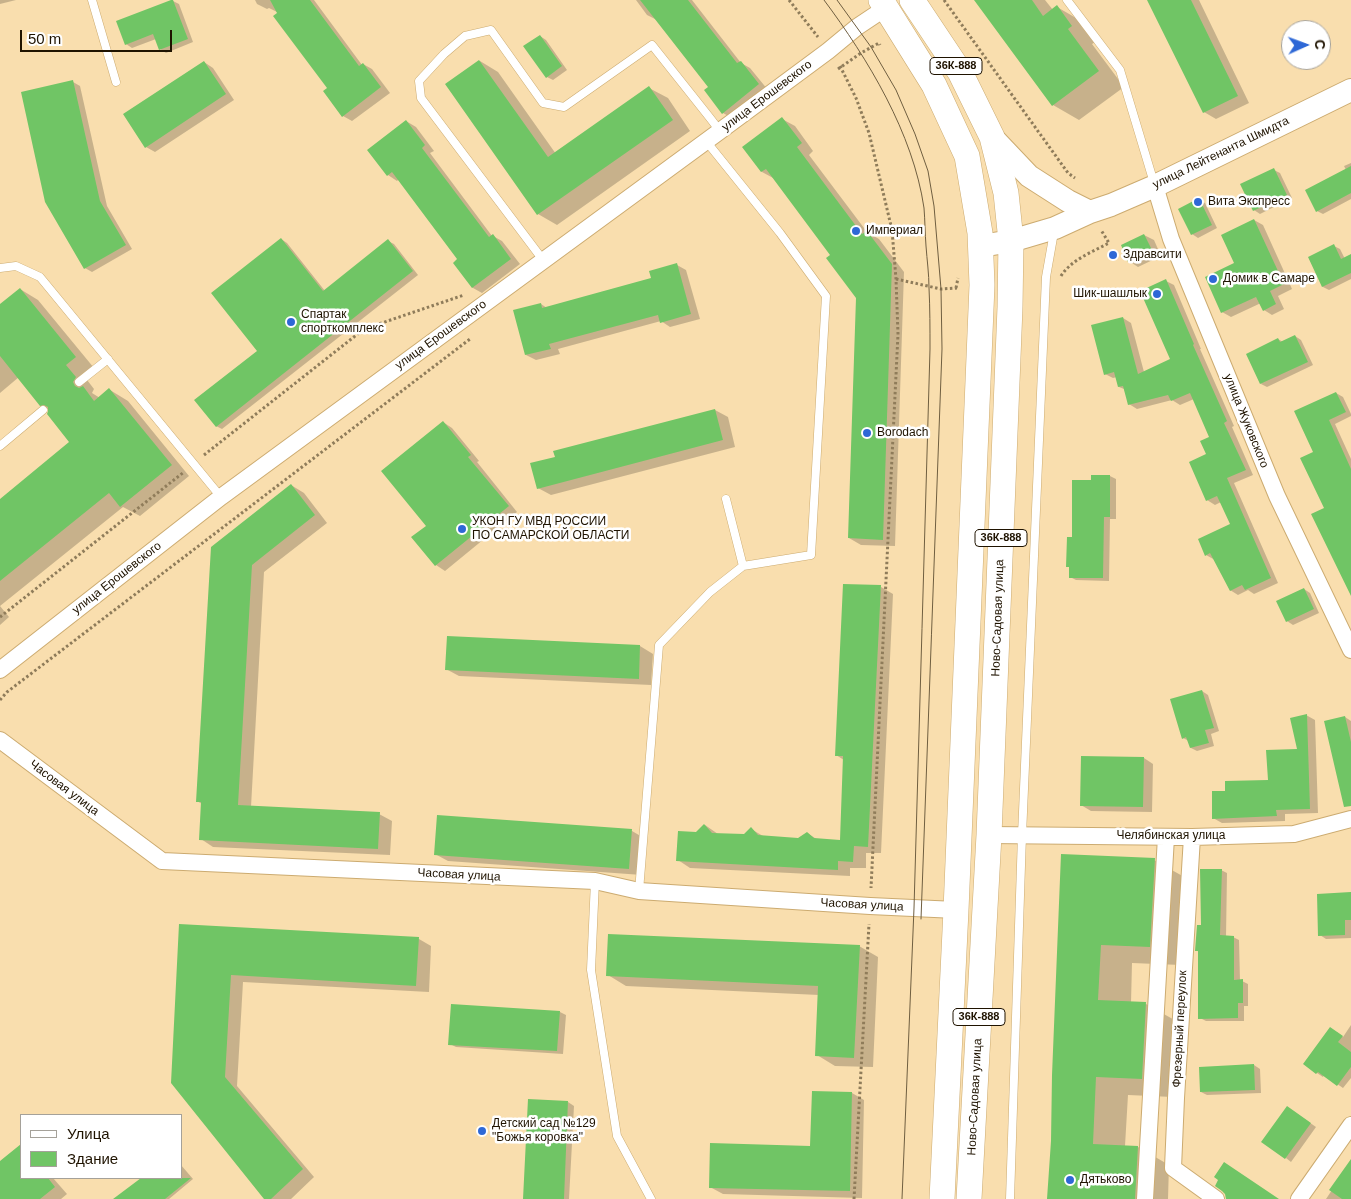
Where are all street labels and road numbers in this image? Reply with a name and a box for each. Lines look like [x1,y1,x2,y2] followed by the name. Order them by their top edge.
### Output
[719,57,815,135] street label: улица Ерошевского
[930,58,982,74] road number: 36К-888
[1150,114,1292,192] street label: улица Лейтенанта Шмидта
[393,297,489,373] street label: улица Ерошевского
[1221,372,1271,470] street label: улица Жуковского
[975,530,1027,546] road number: 36К-888
[70,539,164,617] street label: улица Ерошевского
[989,559,1007,677] street label: Ново-Садовая улица
[26,757,102,819] street label: Часовая улица
[1117,829,1225,843] street label: Челябинская улица
[417,866,501,884] street label: Часовая улица
[820,896,904,914] street label: Часовая улица
[1170,970,1190,1088] street label: Фрезерный переулок
[953,1009,1005,1026] road number: 36К-888
[965,1038,985,1156] street label: Ново-Садовая улица

